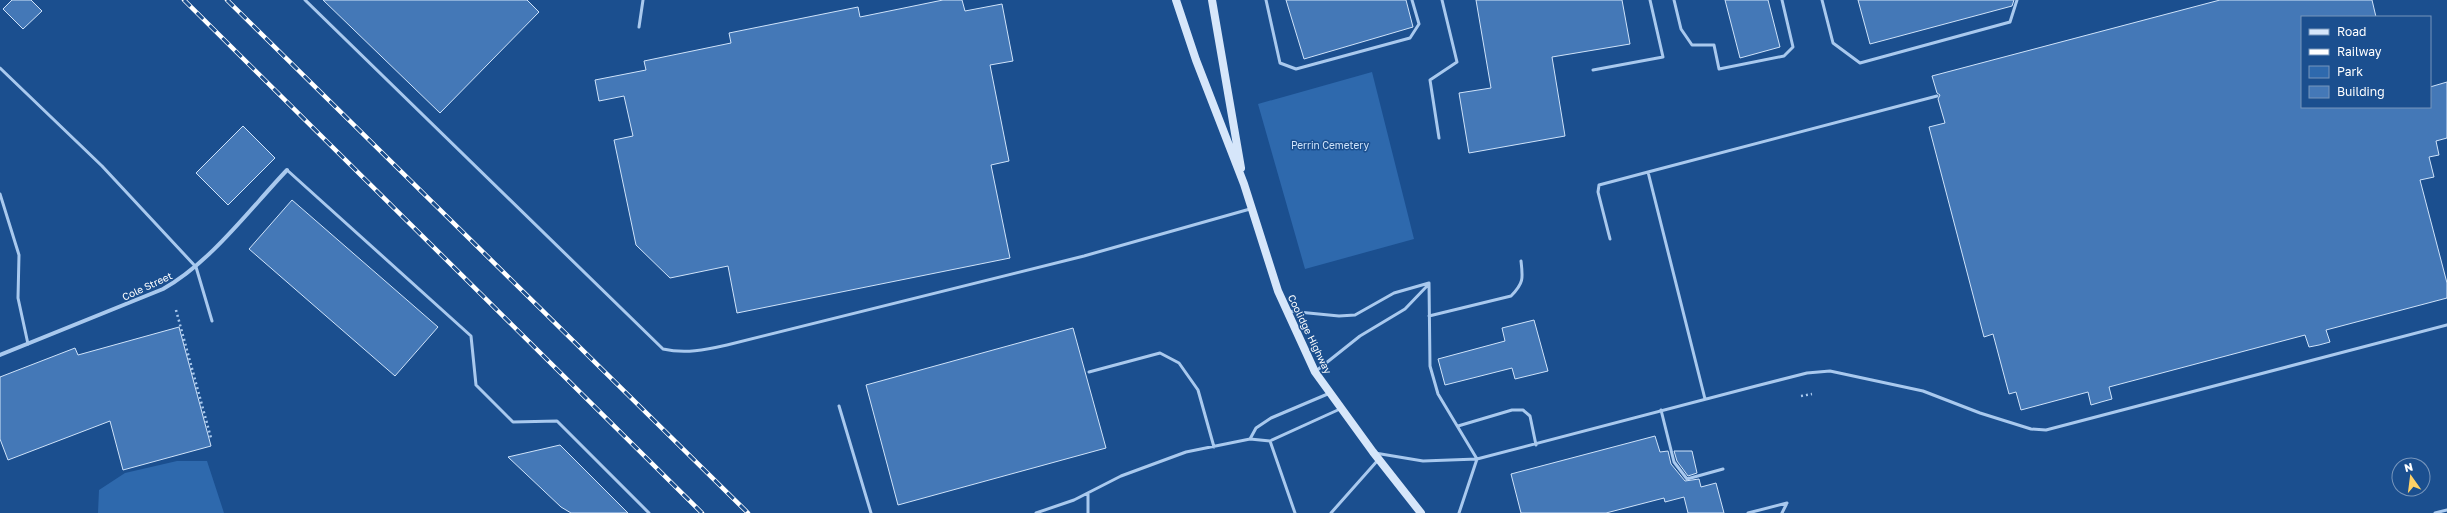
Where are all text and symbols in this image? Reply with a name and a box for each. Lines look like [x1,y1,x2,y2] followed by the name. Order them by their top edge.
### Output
[2301,16,2431,108] legend
[2337,24,2366,39] text: Road
[2337,44,2382,59] text: Railway
[2337,64,2363,79] text: Park
[2337,84,2385,99] text: Building
[1291,139,1370,151] park label: Perrin Cemetery
[120,269,174,303] street label: Cole Street
[1286,292,1335,376] street label: Coolidge Highway
[2391,457,2431,497] north arrow
[2403,459,2414,474] text: N

